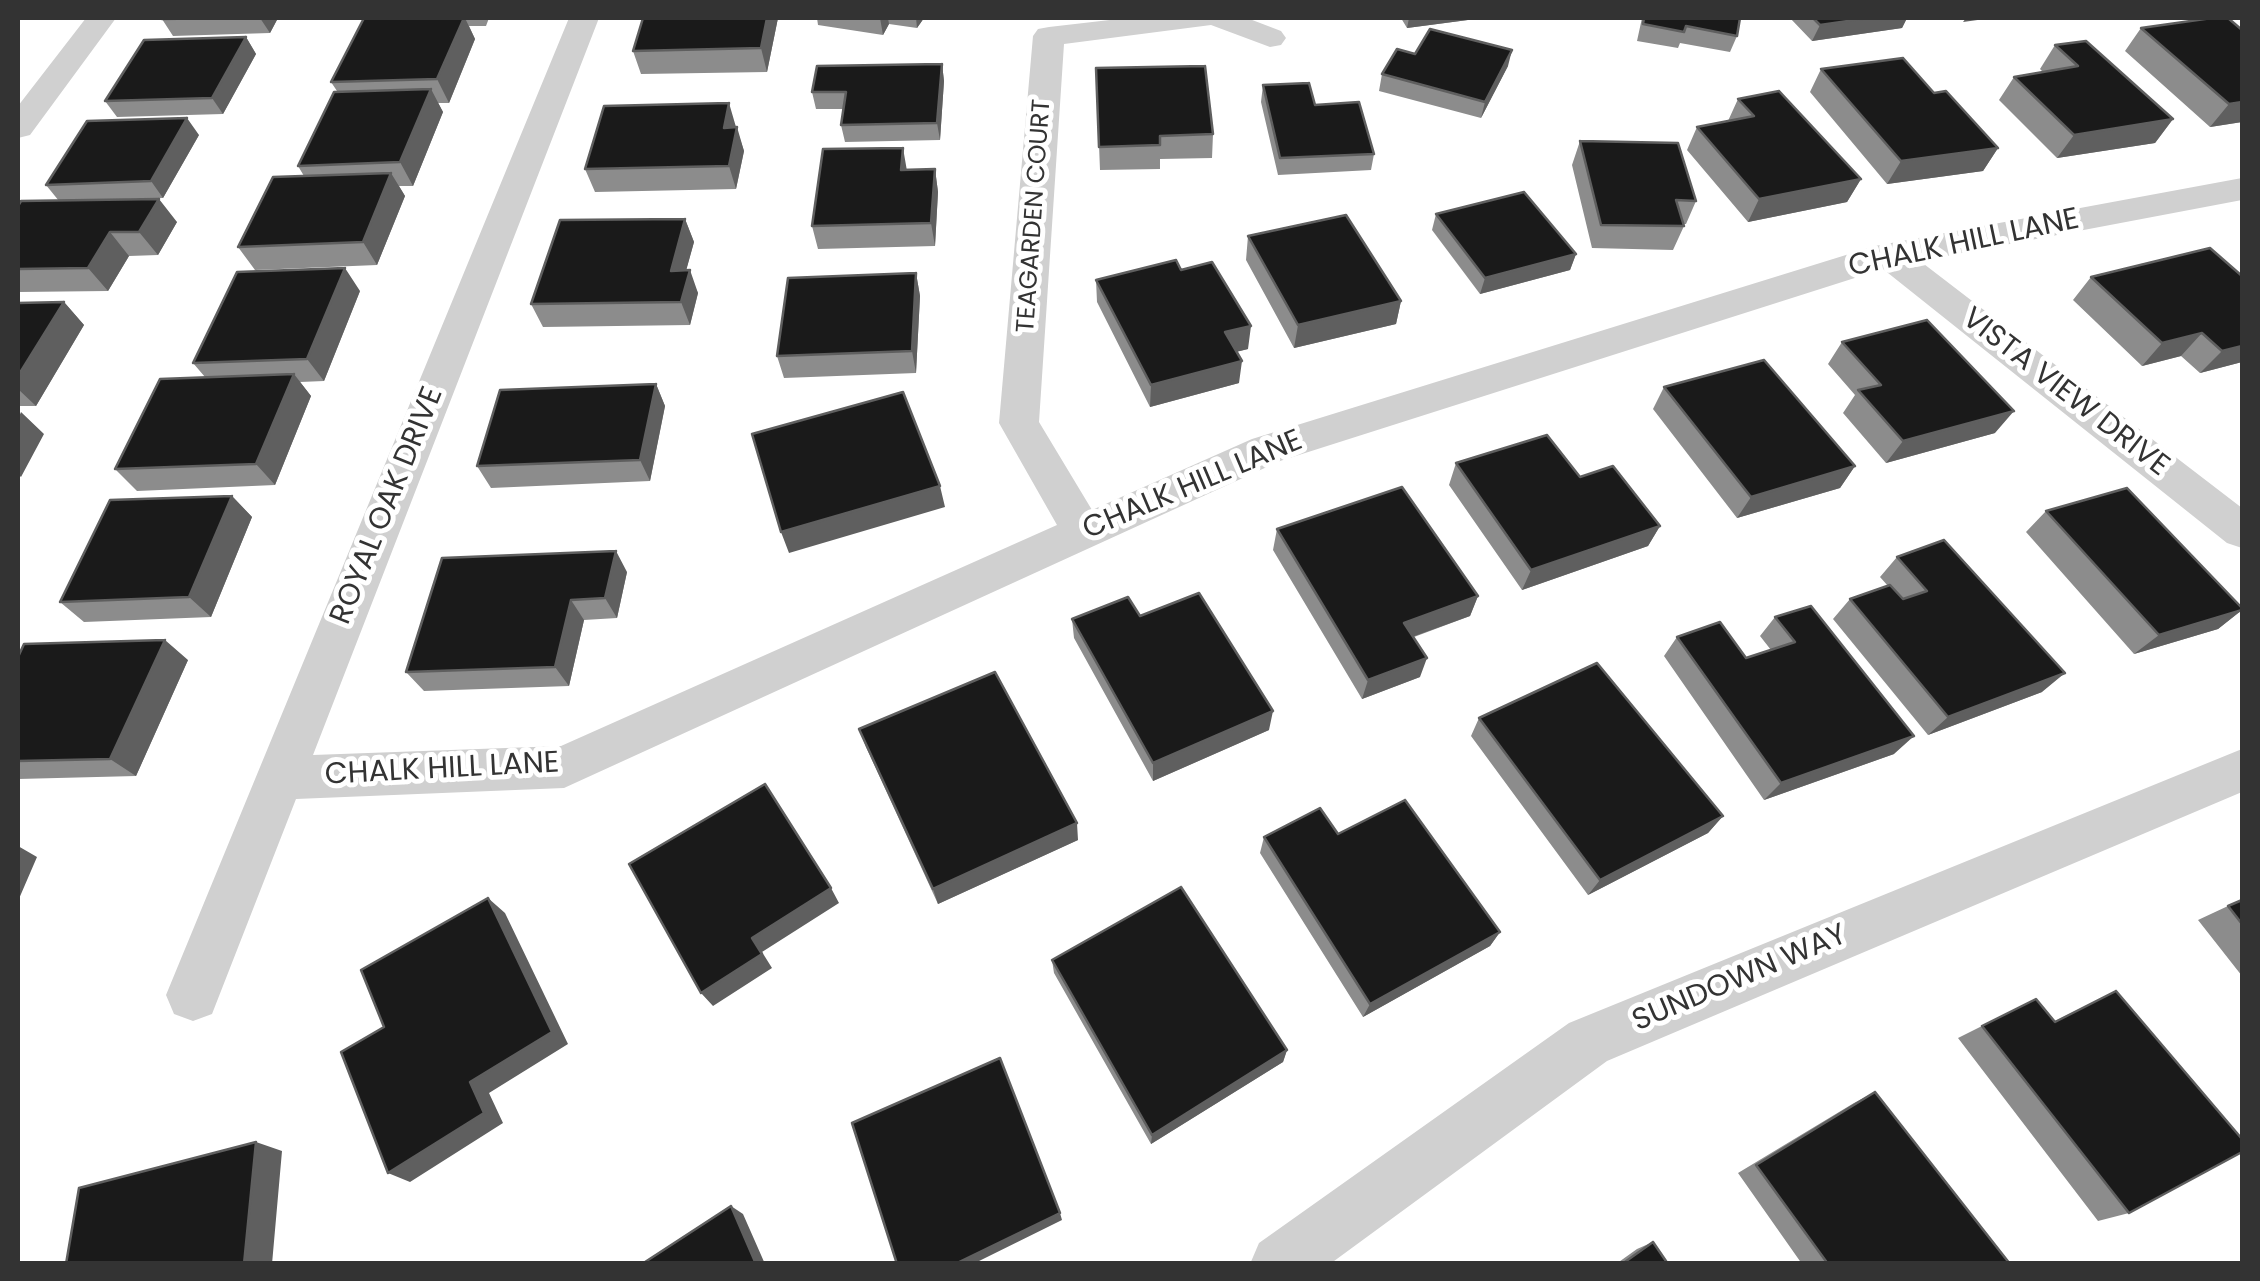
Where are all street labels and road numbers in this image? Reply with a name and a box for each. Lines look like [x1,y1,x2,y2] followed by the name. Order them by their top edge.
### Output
[1012,98,1058,334] street label: TEAGARDEN COURT
[1845,202,2083,286] street label: CHALK HILL LANE
[1954,301,2176,485] street label: VISTA VIEW DRIVE
[324,382,452,630] street label: ROYAL OAK DRIVE
[1078,424,1308,548] street label: CHALK HILL LANE
[324,746,560,794] street label: CHALK HILL LANE
[1628,918,1852,1040] street label: SUNDOWN WAY

